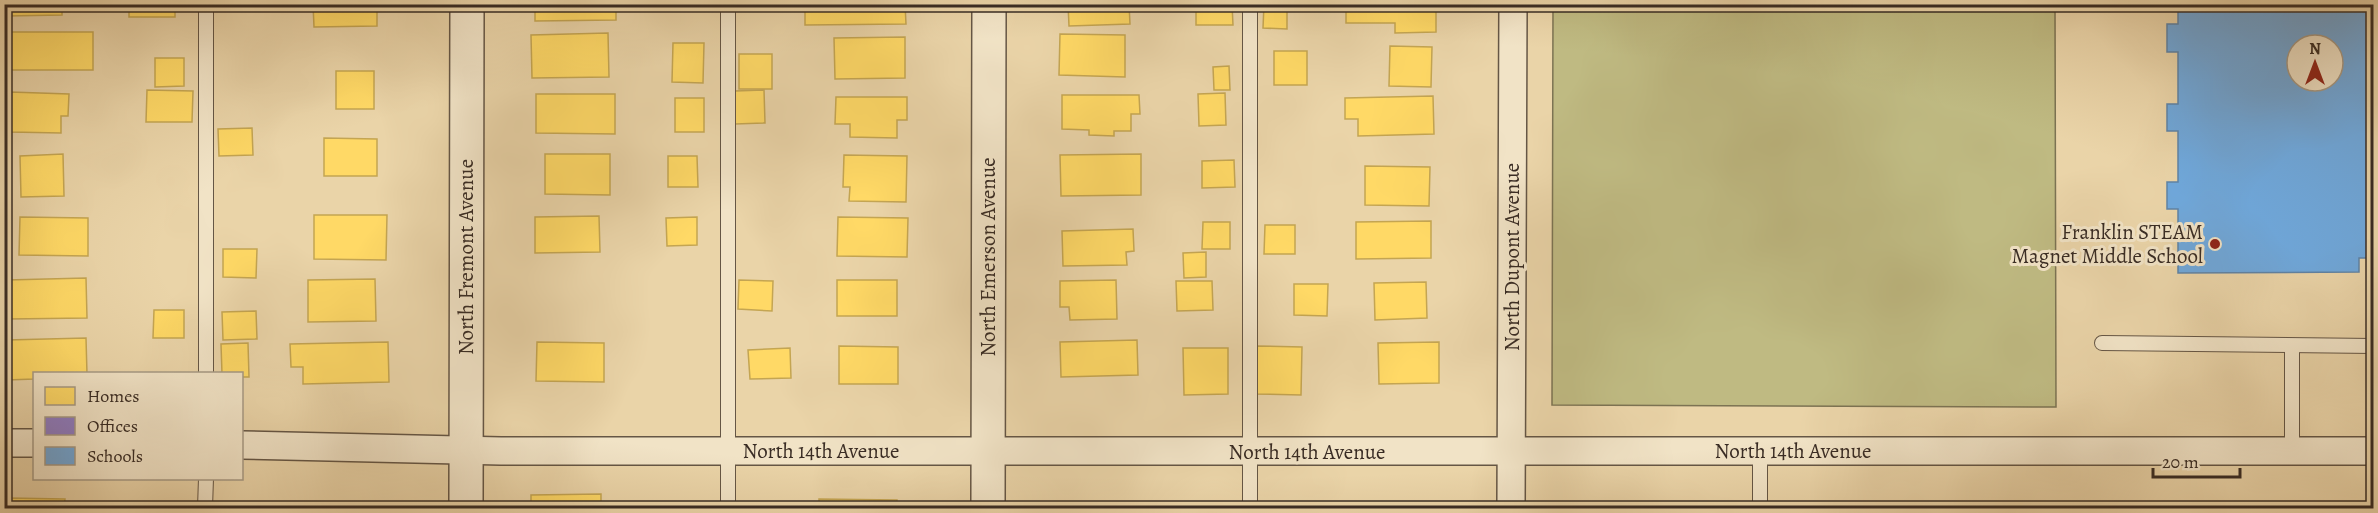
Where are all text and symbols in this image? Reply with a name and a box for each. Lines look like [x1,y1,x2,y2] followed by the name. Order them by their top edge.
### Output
[2285,33,2345,93] north arrow
[2309,38,2321,60] text: N
[974,157,1002,357] street label: North Emerson Avenue
[452,159,480,355] street label: North Fremont Avenue
[1498,163,1526,351] street label: North Dupont Avenue
[2012,218,2203,270] place label: Franklin STEAM Magnet Middle School
[2208,237,2222,251] marker: Franklin STEAM Magnet Middle School
[33,372,243,480] legend
[87,384,139,408] text: Homes
[87,414,138,438] text: Offices
[742,437,900,465] street label: North 14th Avenue
[1714,437,1872,465] street label: North 14th Avenue
[1228,438,1386,466] street label: North 14th Avenue
[2153,441,2240,479] scale bar
[87,444,143,468] text: Schools
[2162,450,2199,474] text: 20 m

